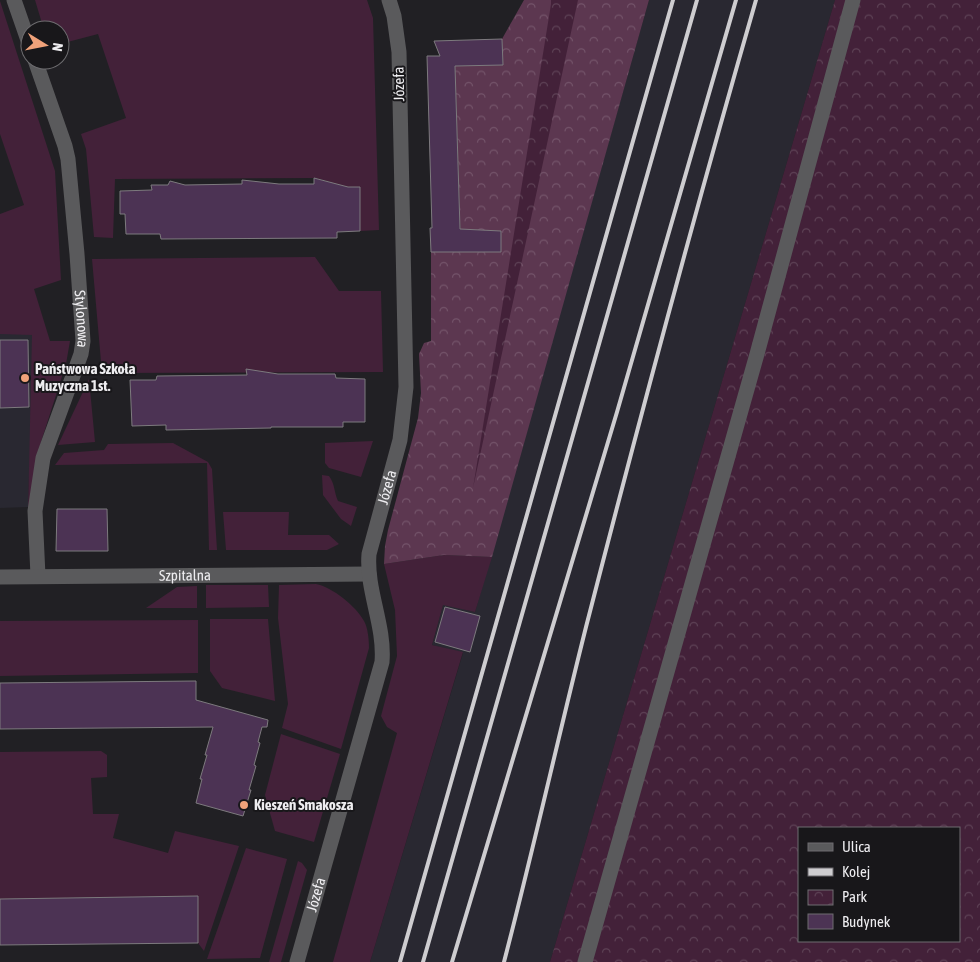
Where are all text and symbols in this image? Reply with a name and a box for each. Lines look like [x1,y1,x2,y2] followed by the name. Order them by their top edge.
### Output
[20,20,70,70] north arrow
[49,42,66,53] text: N
[390,66,407,102] street label: Józefa
[72,290,92,349] street label: Stylonowa
[35,360,135,394] place label: Państwowa Szkoła Muzyczna 1st.
[19,372,31,384] marker: Państwowa Szkoła Muzyczna 1st.
[374,468,399,506] street label: Józefa
[159,566,211,584] street label: Szpitalna
[254,796,353,813] place label: Kieszeń Smakosza
[238,799,250,811] marker: Kieszeń Smakosza
[798,827,960,942] legend
[842,838,871,855] text: Ulica
[842,863,870,880] text: Kolej
[303,875,329,914] street label: Józefa
[842,888,867,905] text: Park
[842,913,891,930] text: Budynek

